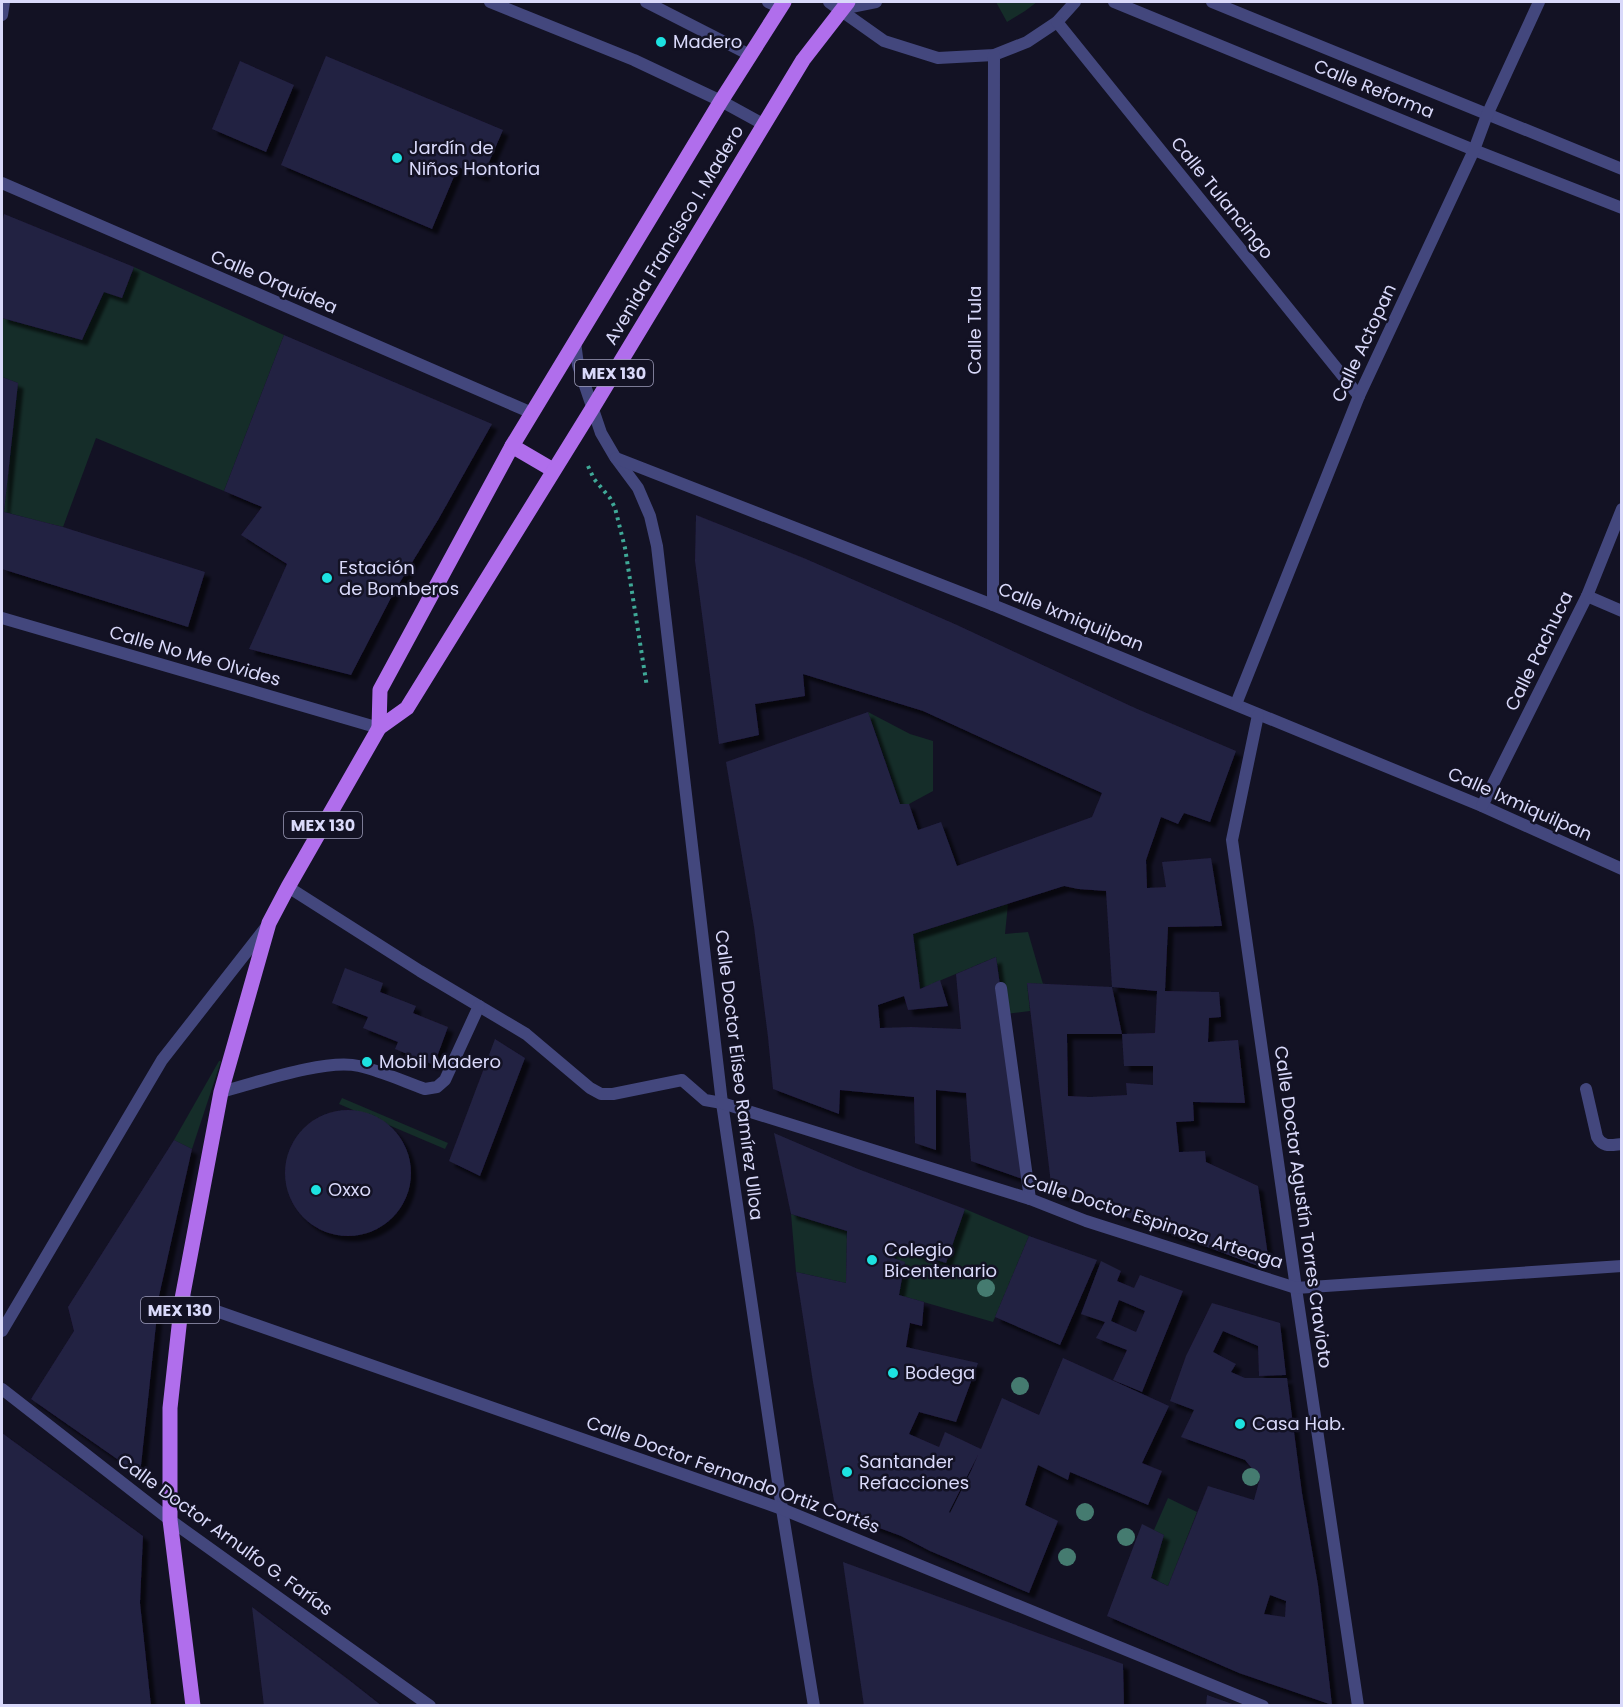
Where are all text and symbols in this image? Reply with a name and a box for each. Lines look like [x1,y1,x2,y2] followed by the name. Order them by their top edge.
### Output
[673,29,742,54] place label: Madero
[654,35,668,49] marker: Madero
[1310,53,1438,124] street label: Calle Reforma
[598,120,749,349] street label: Avenida Francisco I. Madero
[1165,131,1280,264] street label: Calle Tulancingo
[409,135,540,181] place label: Jardín de Niños Hontoria
[390,151,404,165] marker: Jardín de Niños Hontoria
[207,244,341,319] street label: Calle Orquídea
[1325,280,1402,406] street label: Calle Actopan
[962,286,987,374] street label: Calle Tula
[575,360,653,386] road number: MEX 130
[339,555,459,601] place label: Estación de Bomberos
[320,571,334,585] marker: Estación de Bomberos
[995,576,1148,657] street label: Calle Ixmiquilpan
[1499,587,1578,715] street label: Calle Pachuca
[107,619,284,692] street label: Calle No Me Olvides
[1444,761,1596,847] street label: Calle Ixmiquilpan
[284,812,362,838] road number: MEX 130
[709,928,770,1222] street label: Calle Doctor Elíseo Ramírez Ulloa
[1268,1044,1338,1370] street label: Calle Doctor Agustín Torres Cravioto
[379,1049,501,1074] place label: Mobil Madero
[360,1055,374,1069] marker: Mobil Madero
[1020,1167,1286,1274] street label: Calle Doctor Espinoza Arteaga
[328,1177,371,1202] place label: Oxxo
[309,1183,323,1197] marker: Oxxo
[884,1237,997,1283] place label: Colegio Bicentenario
[865,1253,879,1267] marker: Colegio Bicentenario
[141,1297,219,1323] road number: MEX 130
[905,1360,975,1385] place label: Bodega
[886,1366,900,1380] marker: Bodega
[583,1410,883,1539] street label: Calle Doctor Fernando Ortiz Cortés
[1252,1411,1345,1436] place label: Casa Hab.
[1233,1417,1247,1431] marker: Casa Hab.
[112,1448,338,1621] street label: Calle Doctor Arnulfo G. Farías
[859,1449,969,1495] place label: Santander Refacciones
[840,1465,854,1479] marker: Santander Refacciones

